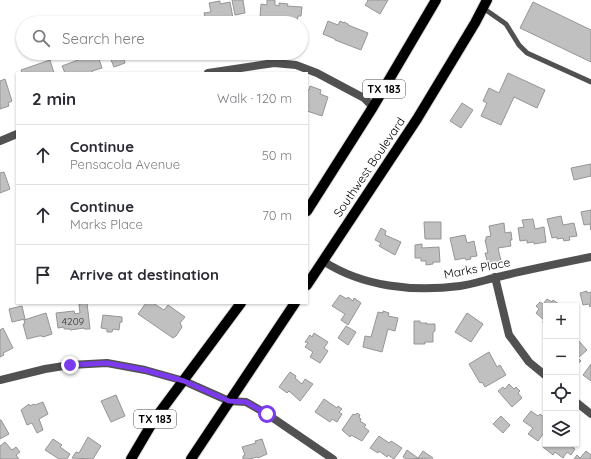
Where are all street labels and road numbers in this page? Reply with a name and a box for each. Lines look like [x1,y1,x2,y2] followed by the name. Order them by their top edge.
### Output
[363,80,405,98] road number: TX 183
[330,114,408,220] street label: Southwest Boulevard
[443,254,512,282] street label: Marks Place
[134,410,176,428] road number: TX 183

